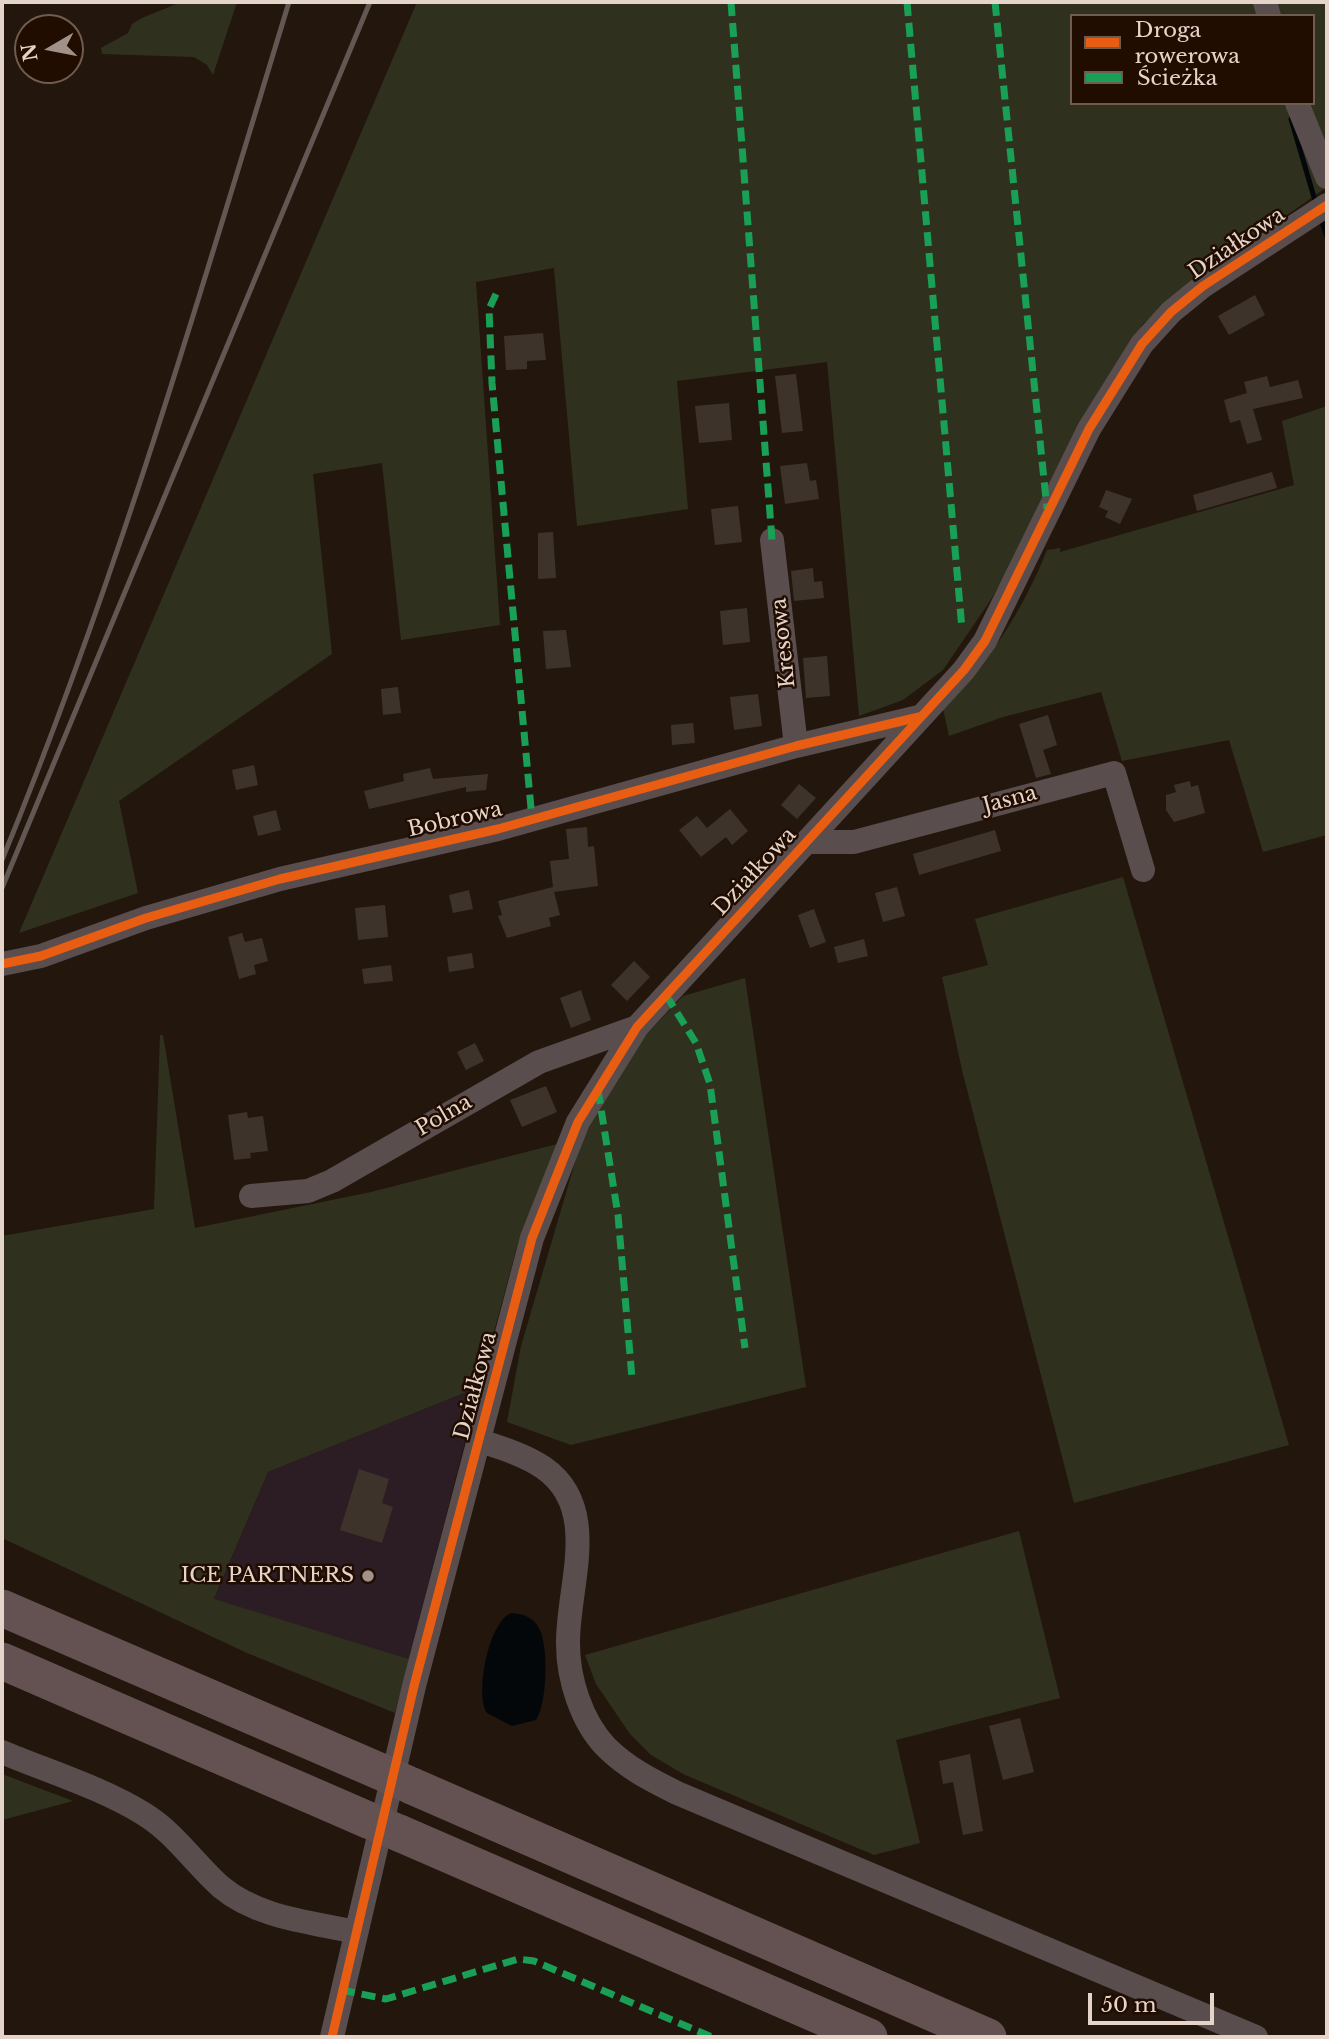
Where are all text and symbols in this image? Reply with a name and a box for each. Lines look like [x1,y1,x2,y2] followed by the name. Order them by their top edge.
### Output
[14,14,84,84] north arrow
[1070,14,1315,105] legend
[1135,17,1240,69] text: Droga rowerowa
[17,42,43,63] text: N
[1137,65,1217,91] text: Ścieżka
[1184,203,1290,285] street label: Działkowa
[767,597,801,689] street label: Kresowa
[980,781,1040,819] street label: Jasna
[405,797,505,843] street label: Bobrowa
[708,823,802,921] street label: Działkowa
[412,1090,476,1142] street label: Polna
[450,1329,502,1443] street label: Działkowa
[181,1563,354,1589] place label: ICE PARTNERS
[360,1568,376,1584] marker: ICE PARTNERS
[1091,1980,1217,2024] scale bar
[1101,1992,1156,2018] text: 50 m

